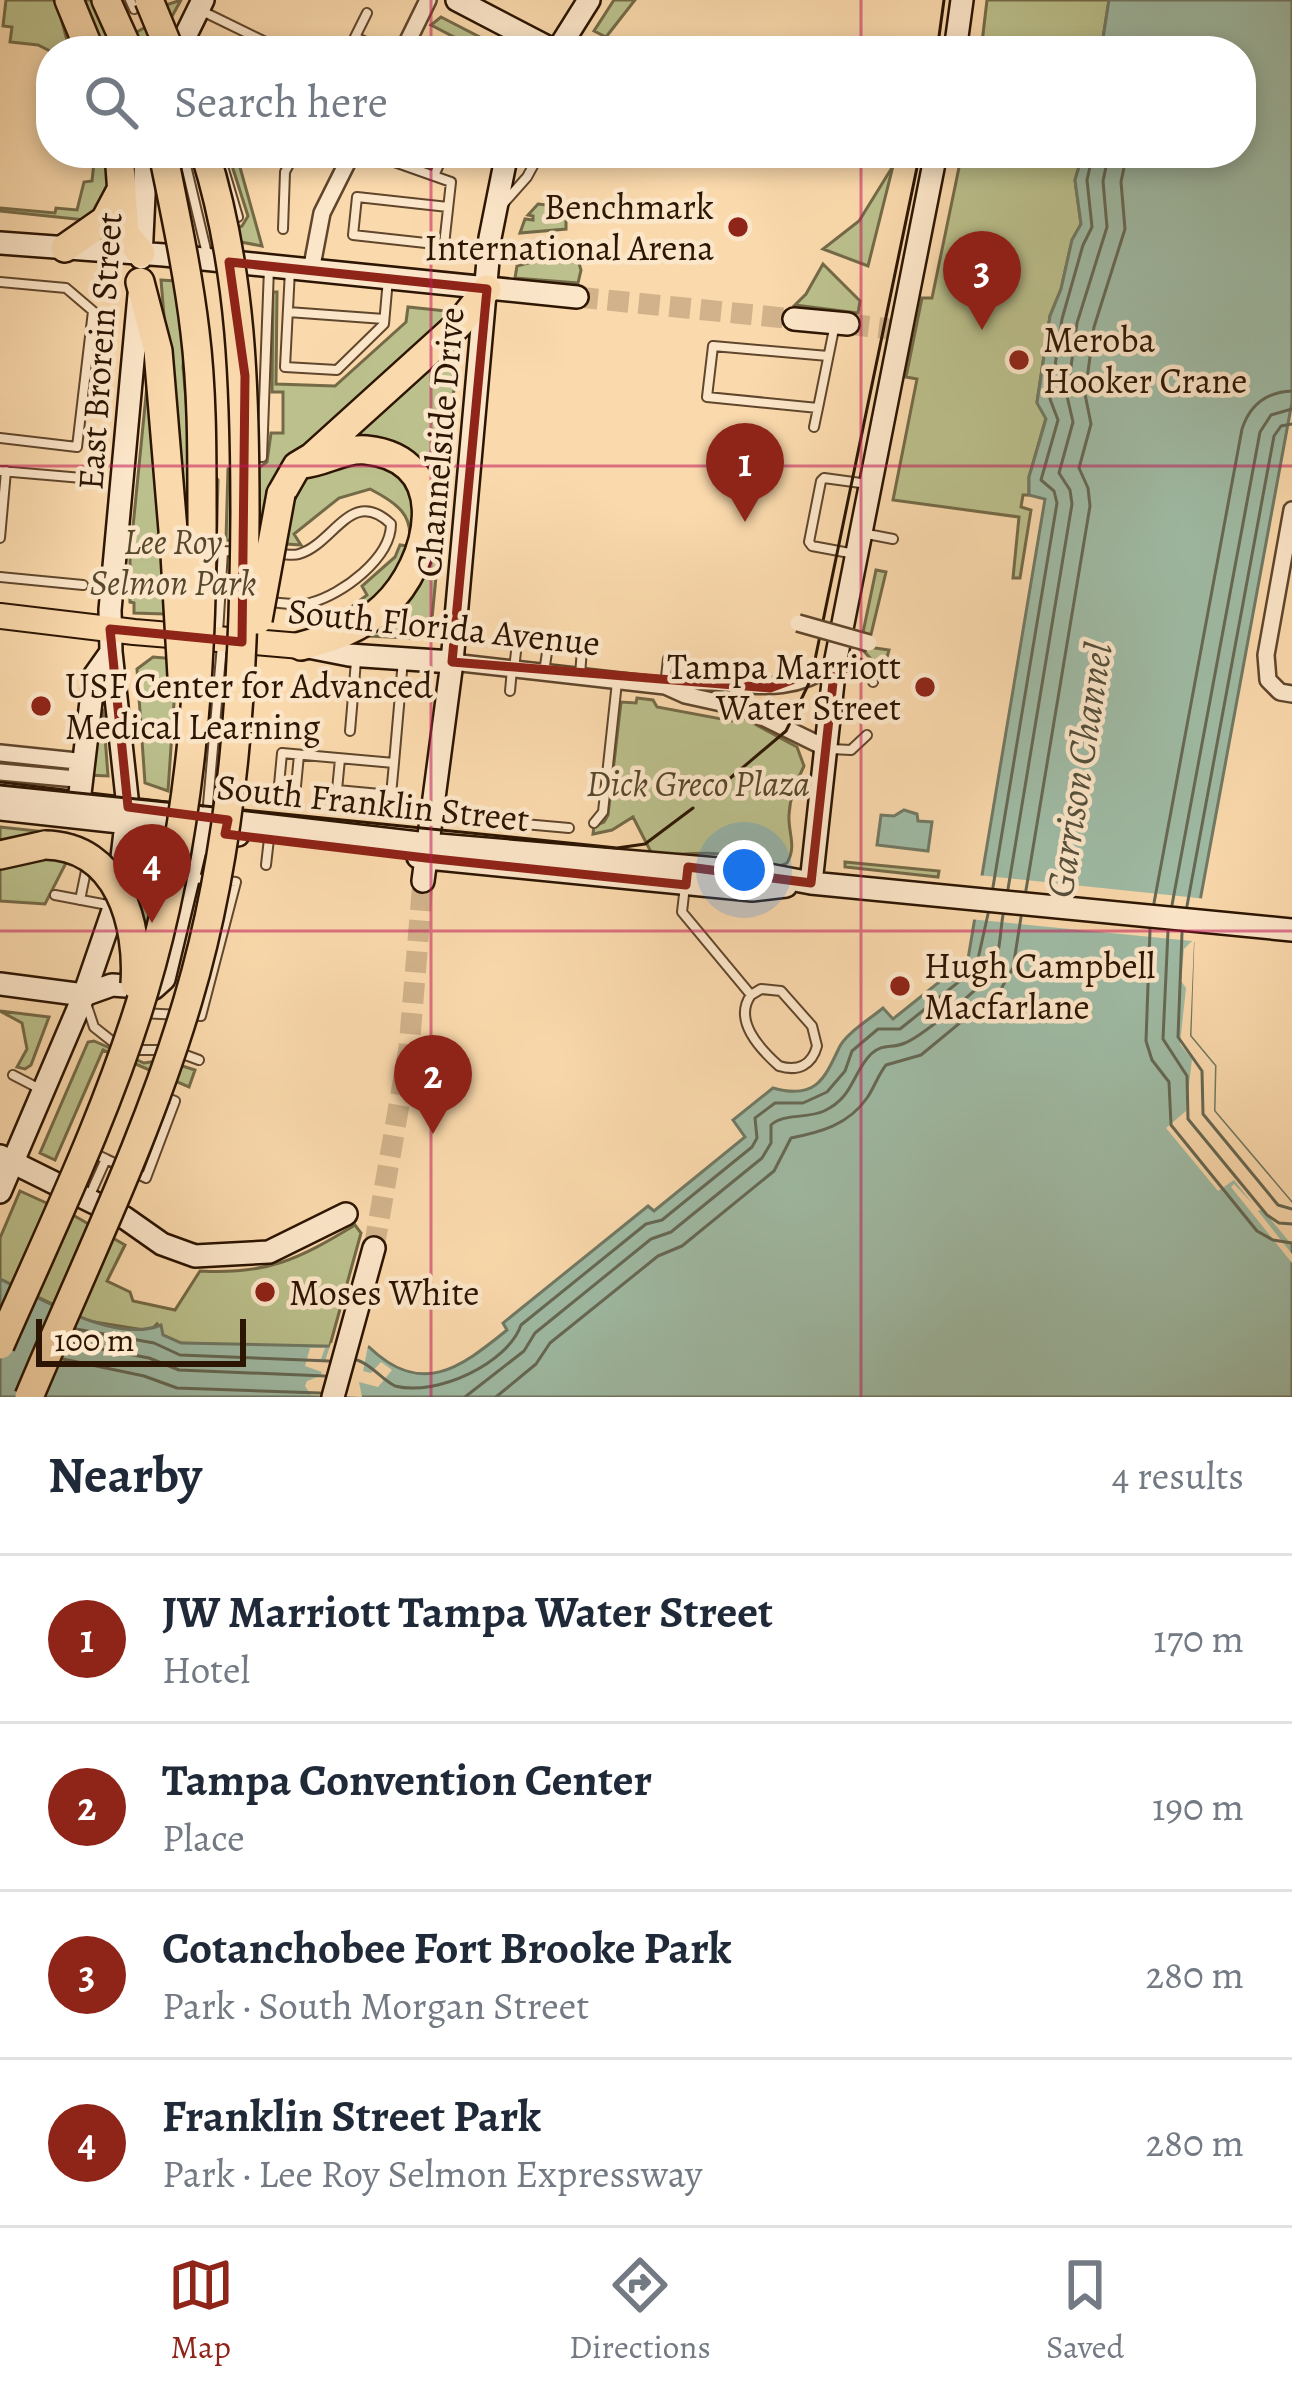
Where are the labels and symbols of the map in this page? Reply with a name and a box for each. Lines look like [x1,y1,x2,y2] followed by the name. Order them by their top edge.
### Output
[425,182,714,272] place label: Benchmark International Arena
[65,210,134,492] street label: East Brorein Street
[725,214,751,240] marker: Benchmark International Arena
[943,231,1021,330] pin: 3
[403,305,476,579] street label: Channelside Drive
[1043,315,1247,405] place label: Meroba Hooker Crane
[1006,347,1032,373] marker: Meroba Hooker Crane
[706,423,784,522] pin: 1
[89,517,257,607] park label: Lee Roy Selmon Park
[285,586,602,667] street label: South Florida Avenue
[1032,639,1125,901] water label: Garrison Channel
[667,642,901,732] place label: Tampa Marriott Water Street
[65,661,433,751] place label: USF Center for Advanced Medical Learning
[912,674,938,700] marker: Tampa Marriott Water Street
[28,693,54,719] marker: USF Center for Advanced Medical Learning
[586,759,810,808] park label: Dick Greco Plaza
[214,762,532,843] street label: South Franklin Street
[113,824,191,923] pin: 4
[714,840,774,900] your location
[924,941,1155,1031] place label: Hugh Campbell Macfarlane
[887,973,913,999] marker: Hugh Campbell Macfarlane
[394,1035,472,1134] pin: 2
[289,1268,479,1317] place label: Moses White
[252,1279,278,1305] marker: Moses White
[36,1313,246,1366] scale bar

